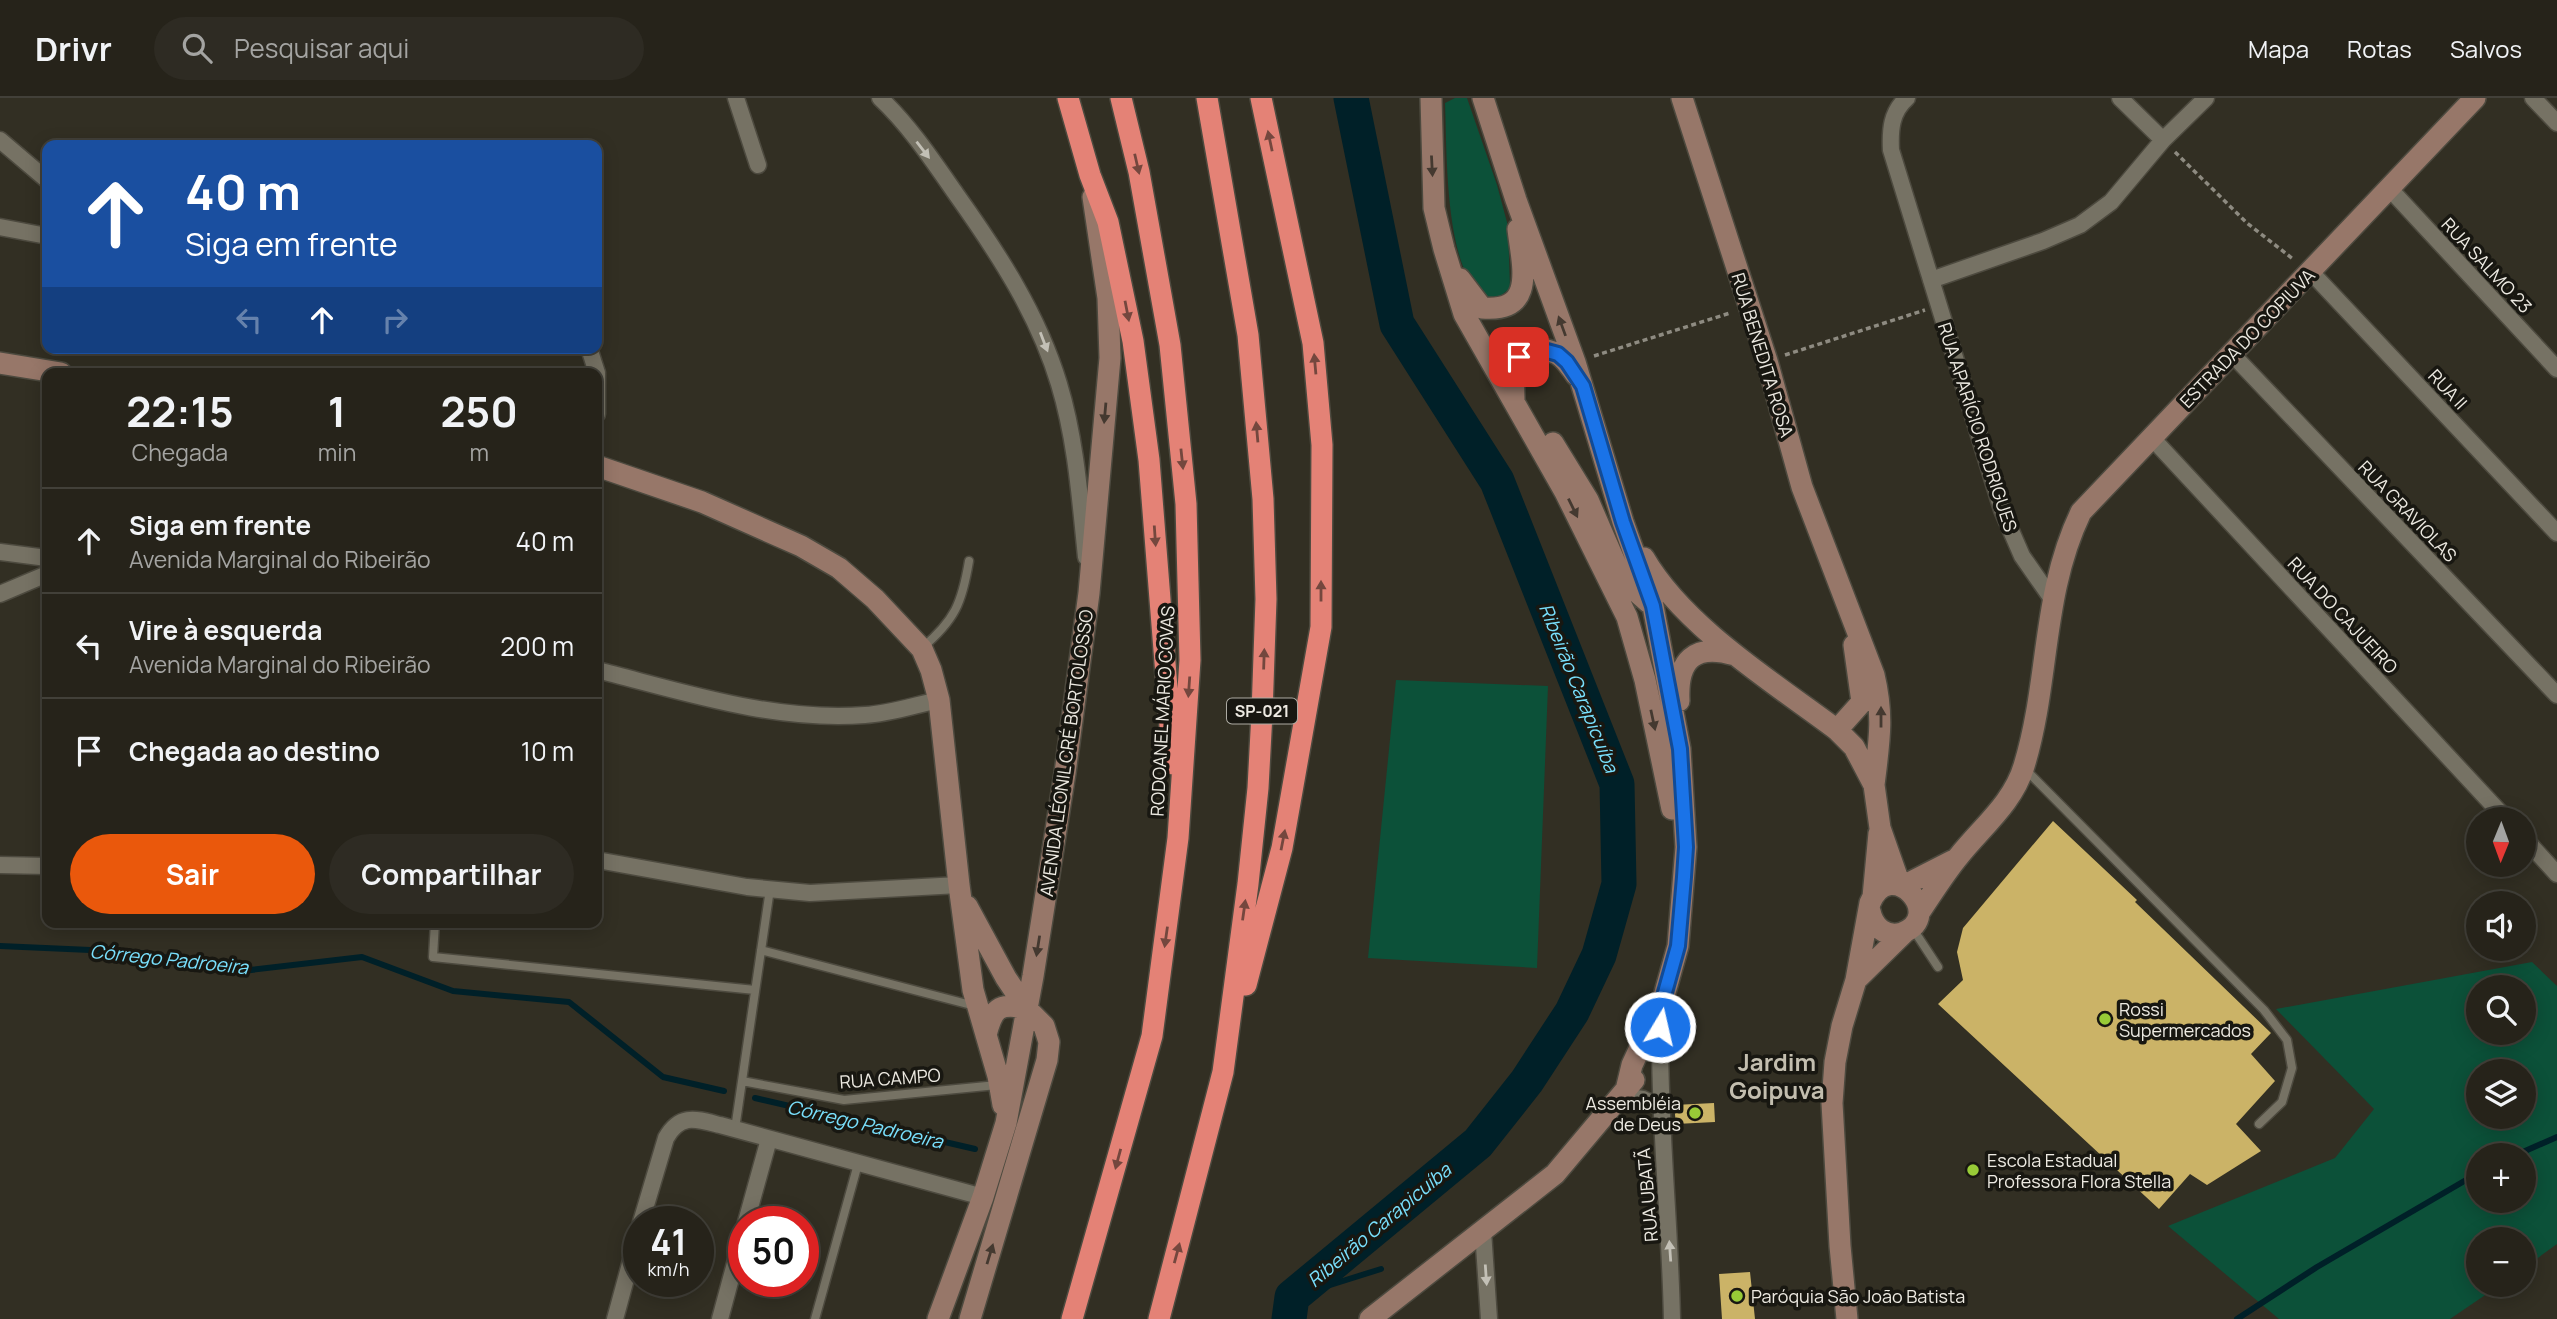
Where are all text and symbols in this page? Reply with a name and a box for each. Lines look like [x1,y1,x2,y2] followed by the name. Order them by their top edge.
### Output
[154,17,644,80] search box
[35,26,112,71] text: Drivr
[178,29,216,67] icon: search
[234,30,409,66] text: Pesquisar aqui
[2248,32,2309,65] text: Mapa
[2347,32,2412,65] text: Rotas
[2450,32,2522,65] text: Salvos
[1265,130,1276,152] one-way arrow
[916,141,931,159] one-way arrow
[1132,153,1143,175] one-way arrow
[1427,155,1438,177] one-way arrow
[185,158,301,225] text: 40 m
[70,168,161,259] icon: ahead
[2437,212,2537,318] street label: RUA SALMO 23
[185,222,398,266] text: Siga em frente
[2174,263,2320,413] street label: ESTRADA DO COPIUVA
[1727,270,1800,441] street label: RUA BENEDITA ROSA
[1122,300,1133,322] one-way arrow
[230,301,268,339] icon: left
[303,301,341,339] icon: ahead
[376,301,414,339] icon: right
[1557,316,1568,337] one-way arrow
[1933,319,2023,535] street label: RUA APARÍCIO RODRIGUES
[1489,327,1549,387] pin
[1038,332,1049,353] one-way arrow
[1500,338,1538,376] icon: arrive
[1309,353,1320,375] one-way arrow
[2423,364,2473,414] street label: RUA II
[126,382,234,440] text: 22:15
[328,382,346,440] text: 1
[441,382,518,440] text: 250
[1099,402,1110,424] one-way arrow
[1251,421,1262,443] one-way arrow
[132,436,228,468] text: Chegada
[318,436,356,468] text: min
[469,436,489,468] text: m
[1176,449,1187,471] one-way arrow
[2353,455,2463,567] street label: RUA GRAVIOLAS
[1567,498,1578,518] one-way arrow
[129,507,311,543] text: Siga em frente
[70,522,108,560] icon: ahead
[516,523,574,559] text: 40 m
[1150,526,1161,548] one-way arrow
[129,543,431,575] text: Avenida Marginal do Ribeirão
[2283,552,2403,678] street label: RUA DO CAJUEIRO
[1315,580,1327,602] one-way arrow
[1533,600,1625,778] water label: Ribeirão Carapicuíba
[1144,605,1180,817] street label: RODOANEL MÁRIO COVAS
[1034,608,1098,898] street label: AVENIDA LÉONIL CRÉ BORTOLOSSO
[129,612,322,648] text: Vire à esquerda
[70,627,108,665] icon: left
[500,628,574,664] text: 200 m
[129,648,431,680] text: Avenida Marginal do Ribeirão
[1258,648,1269,670] one-way arrow
[1183,676,1194,698] one-way arrow
[1227,698,1297,724] road number: SP-021
[1875,706,1887,728] one-way arrow
[1648,709,1659,731] one-way arrow
[70,732,108,770] icon: arrive
[129,733,380,769] text: Chegada ao destino
[521,733,574,769] text: 10 m
[2466,807,2536,877] north arrow
[2466,807,2536,1297] map controls
[1278,829,1289,851] one-way arrow
[70,834,315,914] button: Sair
[329,834,574,914] button: Compartilhar
[2466,891,2536,961] button: sound
[1239,899,1250,921] one-way arrow
[1160,927,1171,949] one-way arrow
[1032,936,1043,958] one-way arrow
[89,938,251,980] water label: Córrego Padroeira
[2466,975,2536,1045] button: search
[1623,990,1697,1064] position arrow
[2119,997,2251,1042] place label: Rossi Supermercados
[2097,1011,2113,1027] marker: Rossi Supermercados
[1729,1045,1825,1106] district label: Jardim Goipuva
[2466,1059,2536,1129] button: layers
[839,1062,941,1094] street label: RUA CAMPO
[1586,1091,1681,1136] place label: Assembléia de Deus
[785,1093,947,1155] water label: Córrego Padroeira
[1687,1105,1703,1121] marker: Assembléia de Deus
[2466,1143,2536,1213] button: +
[1631,1146,1663,1243] street label: RUA UBATÃ
[1987,1148,2171,1193] place label: Escola Estadual Professora Flora Stella
[1112,1149,1123,1171] one-way arrow
[1302,1156,1457,1293] water label: Ribeirão Carapicuíba
[1965,1162,1981,1178] marker: Escola Estadual Professora Flora Stella
[728,1206,819,1297] speed limit sign: 50
[650,1218,687,1266] text: 41
[2466,1227,2536,1297] button: −
[1665,1240,1676,1262] one-way arrow
[1172,1242,1183,1264] one-way arrow
[985,1243,995,1264] one-way arrow
[648,1257,689,1281] text: km/h
[1481,1264,1492,1286] one-way arrow
[1751,1284,1965,1308] place label: Paróquia São João Batista
[1729,1288,1745,1304] marker: Paróquia São João Batista

